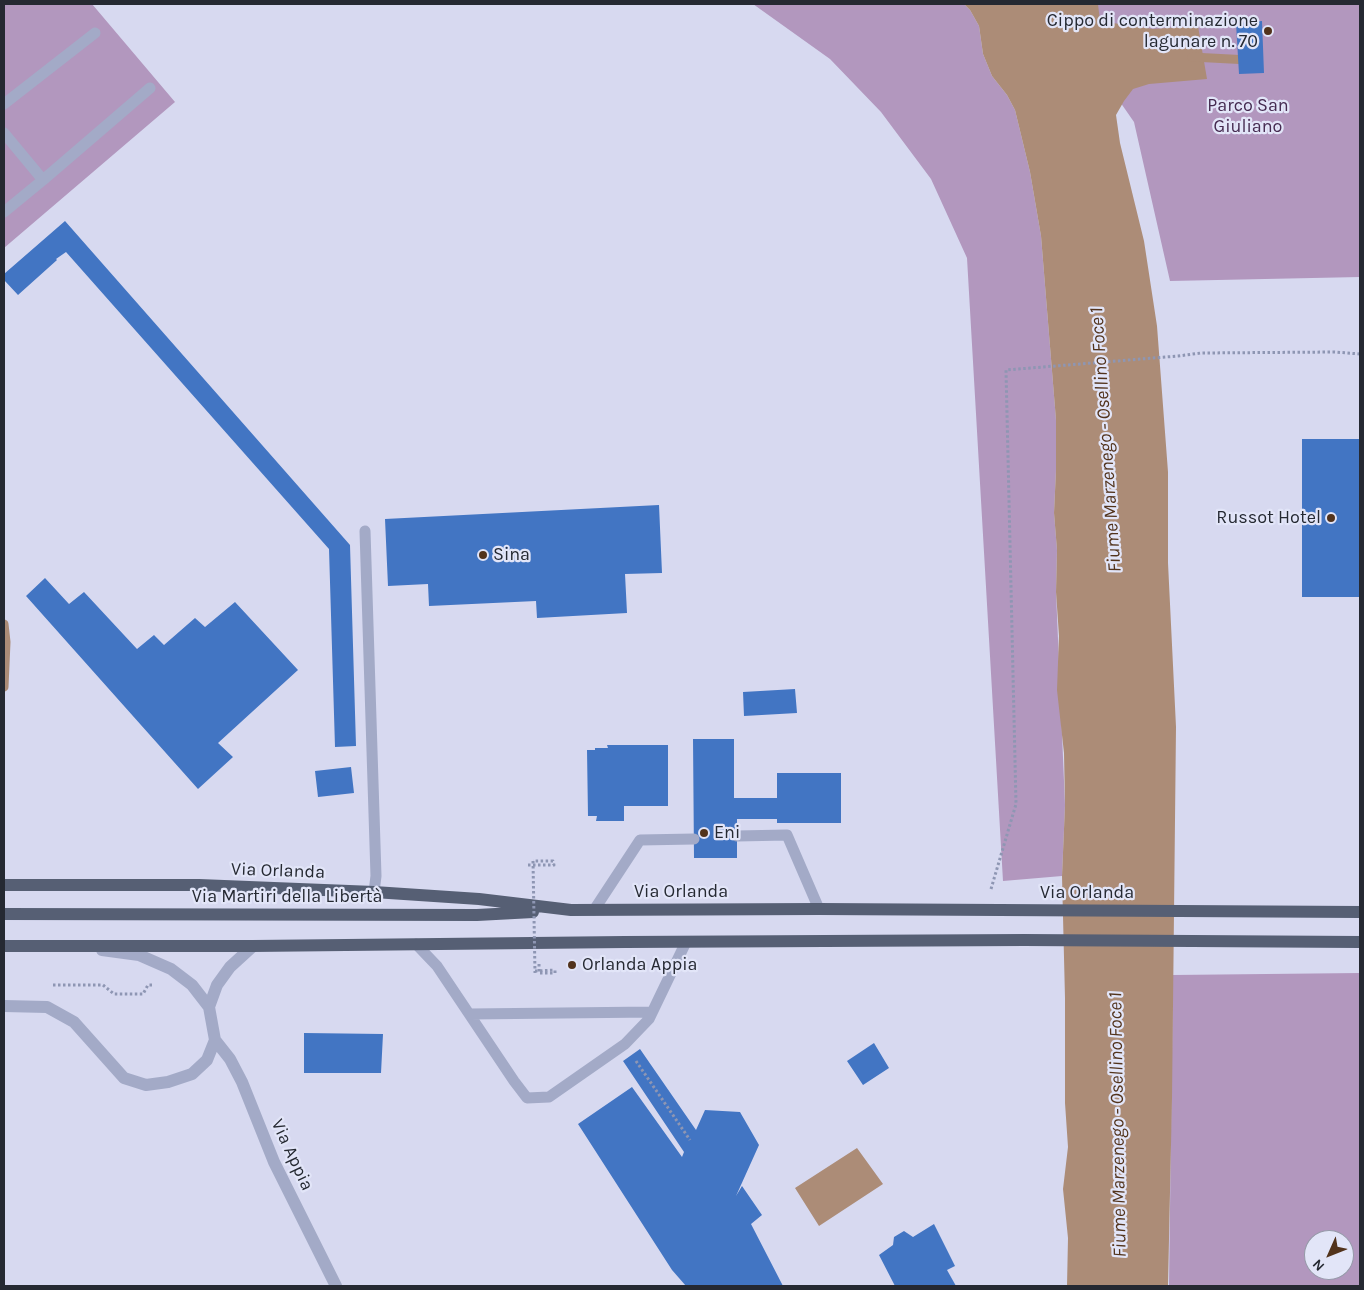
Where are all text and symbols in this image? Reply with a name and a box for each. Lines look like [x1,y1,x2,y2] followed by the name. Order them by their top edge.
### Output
[1047,10,1258,52] place label: Cippo di conterminazione lagunare n. 70
[1262,25,1274,37] marker: Cippo di conterminazione lagunare n. 70
[1207,95,1289,138] park label: Parco San Giuliano
[1085,307,1127,573] water label: Fiume Marzenego - Osellino Foce 1
[1216,507,1321,529] place label: Russot Hotel
[1325,512,1337,524] marker: Russot Hotel
[493,544,530,566] place label: Sina
[477,549,489,561] marker: Sina
[714,822,740,844] place label: Eni
[698,827,710,839] marker: Eni
[231,859,325,883] street label: Via Orlanda
[634,881,728,903] street label: Via Orlanda
[1040,882,1134,904] street label: Via Orlanda
[192,886,382,908] street label: Via Martiri della Libertà
[582,954,697,976] place label: Orlanda Appia
[566,959,578,971] marker: Orlanda Appia
[1104,992,1132,1258] water label: Fiume Marzenego - Osellino Foce 1
[266,1116,318,1194] street label: Via Appia
[1304,1230,1354,1280] north arrow
[1309,1256,1328,1275] text: N

